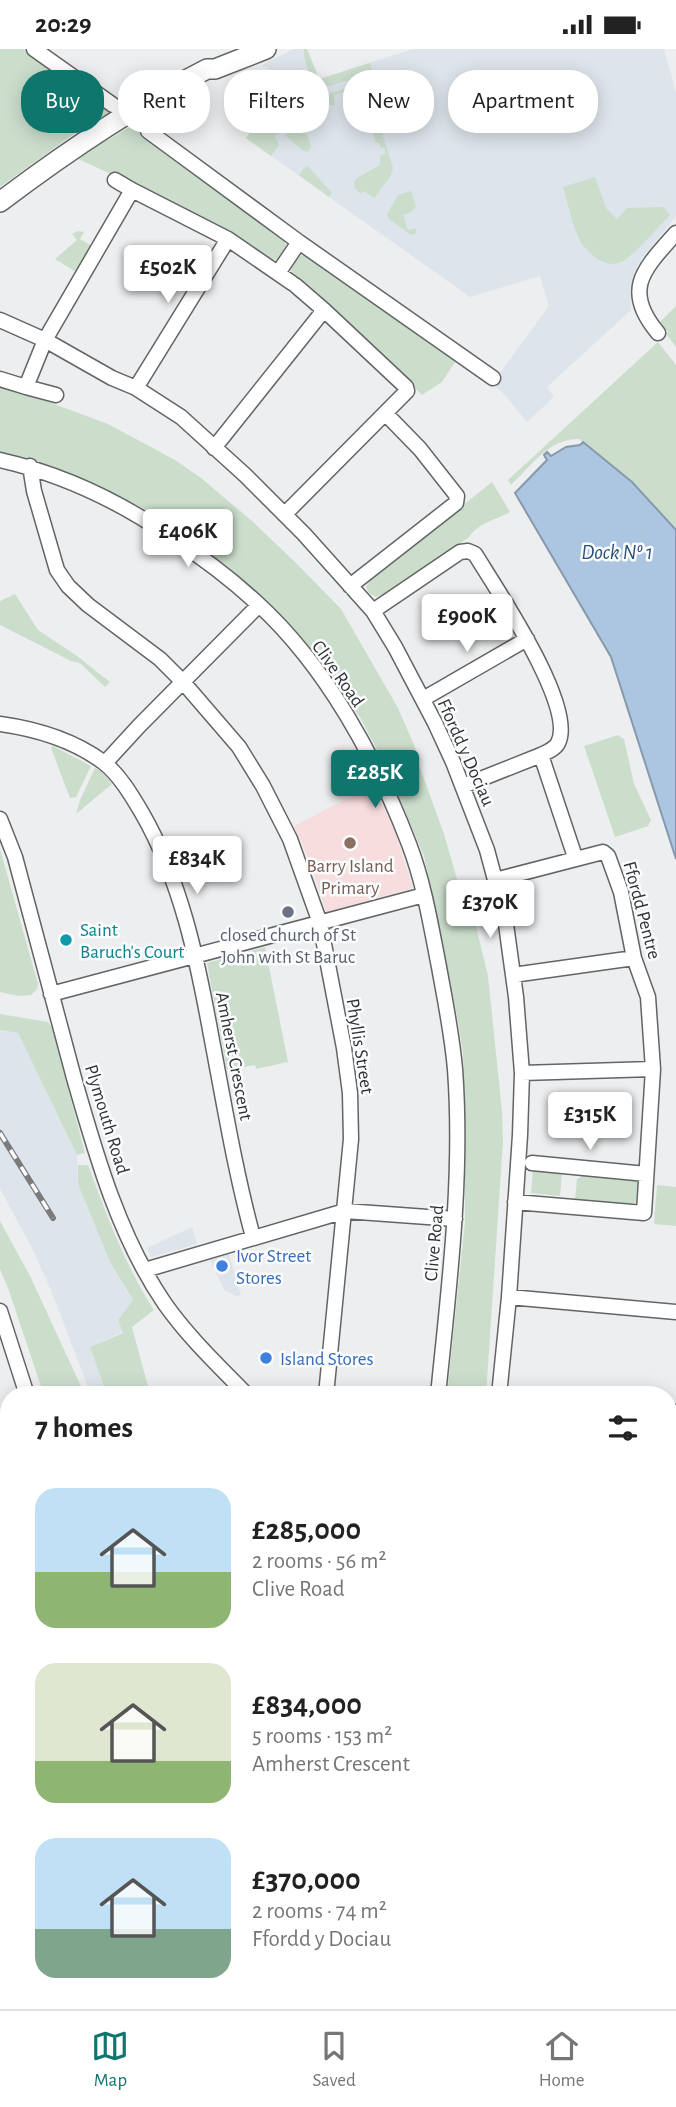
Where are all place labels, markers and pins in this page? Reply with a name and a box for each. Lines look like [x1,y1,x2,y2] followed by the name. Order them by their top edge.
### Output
[119,245,217,305] pin: £502K
[139,510,237,569] pin: £406K
[418,595,516,654] pin: £900K
[326,751,424,810] pin: £285K
[342,835,358,851] marker: Barry Island Primary
[148,837,246,896] pin: £834K
[306,857,394,898] place label: Barry Island Primary
[441,881,539,940] pin: £370K
[280,904,296,920] marker: closed church of St John with St Baruc
[80,921,184,962] place label: Saint Baruch's Court
[220,926,356,967] place label: closed church of St John with St Baruc
[58,932,74,948] marker: Saint Baruch's Court
[541,1093,639,1152] pin: £315K
[236,1247,311,1288] place label: Ivor Street Stores
[214,1258,230,1274] marker: Ivor Street Stores
[258,1350,274,1366] marker: Island Stores
[280,1350,374,1369] place label: Island Stores

